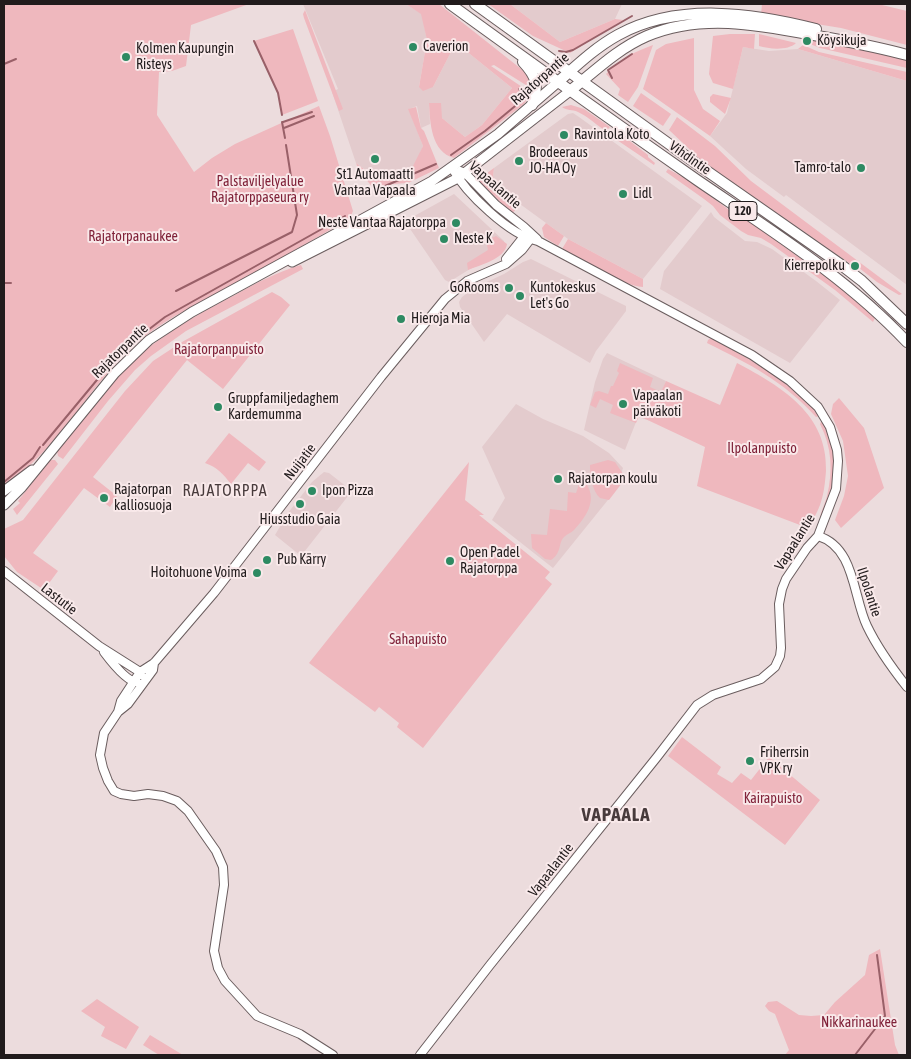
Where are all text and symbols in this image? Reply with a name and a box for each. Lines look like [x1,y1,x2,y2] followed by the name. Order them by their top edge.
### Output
[817,33,867,49] place label: Köysikuja
[801,35,813,47] marker: Köysikuja
[423,39,469,55] place label: Caverion
[136,41,234,74] place label: Kolmen Kaupungin Risteys
[407,41,419,53] marker: Caverion
[508,49,572,109] street label: Rajatorpantie
[120,51,132,63] marker: Kolmen Kaupungin Risteys
[574,127,650,143] place label: Ravintola Koto
[558,129,570,141] marker: Ravintola Koto
[666,138,714,178] street label: Vihdintie
[529,145,588,178] place label: Brodeeraus JO-HA Oy
[369,153,381,165] marker: St1 Automaatti Vantaa Vapaala
[513,155,525,167] marker: Brodeeraus JO-HA Oy
[466,158,524,212] street label: Vapaalantie
[794,160,851,176] place label: Tamro-talo
[855,162,867,174] marker: Tamro-talo
[334,167,416,200] place label: St1 Automaatti Vantaa Vapaala
[211,174,309,206] park label: Palstaviljelyalue Rajatorppaseura ry
[633,186,652,202] place label: Lidl
[617,188,629,200] marker: Lidl
[729,202,757,220] road number: 120
[318,215,446,231] place label: Neste Vantaa Rajatorppa
[450,217,462,229] marker: Neste Vantaa Rajatorppa
[88,229,178,245] park label: Rajatorpanaukee
[454,231,493,247] place label: Neste K
[438,233,450,245] marker: Neste K
[784,258,845,274] place label: Kierrepolku
[849,260,861,272] marker: Kierrepolku
[450,280,499,296] place label: GoRooms
[530,280,596,312] place label: Kuntokeskus Let's Go
[503,282,515,294] marker: GoRooms
[514,290,526,302] marker: Kuntokeskus Let's Go
[411,311,470,327] place label: Hieroja Mia
[395,313,407,325] marker: Hieroja Mia
[88,320,152,382] street label: Rajatorpantie
[174,342,264,358] park label: Rajatorpanpuisto
[633,388,683,421] place label: Vapaalan päiväkoti
[228,391,339,424] place label: Gruppfamiljedaghem Kardemumma
[617,398,629,410] marker: Vapaalan päiväkoti
[212,401,224,413] marker: Gruppfamiljedaghem Kardemumma
[281,440,319,484] street label: Nuijatie
[727,441,797,457] park label: Ilpolanpuisto
[568,471,657,487] place label: Rajatorpan koulu
[552,473,564,485] marker: Rajatorpan koulu
[181,481,269,501] district label: RAJATORPPA
[114,482,172,514] place label: Rajatorpan kalliosuoja
[322,483,374,499] place label: Ipon Pizza
[306,485,318,497] marker: Ipon Pizza
[98,492,110,504] marker: Rajatorpan kalliosuoja
[294,498,306,510] marker: Hiusstudio Gaia
[771,511,819,573] street label: Vapaalantie
[260,512,340,528] place label: Hiusstudio Gaia
[460,545,520,578] place label: Open Padel Rajatorppa
[277,552,326,568] place label: Pub Kärry
[261,554,273,566] marker: Pub Kärry
[444,555,456,567] marker: Open Padel Rajatorppa
[151,565,247,581] place label: Hoitohuone Voima
[853,565,885,619] street label: Ilpolantie
[251,567,263,579] marker: Hoitohuone Voima
[38,580,80,618] street label: Lastutie
[389,632,447,648] park label: Sahapuisto
[760,745,809,778] place label: Friherrsin VPK ry
[744,755,756,767] marker: Friherrsin VPK ry
[744,791,802,807] park label: Kairapuisto
[581,804,651,826] district label: VAPAALA
[525,840,577,900] street label: Vapaalantie
[821,1015,897,1031] park label: Nikkarinaukee

